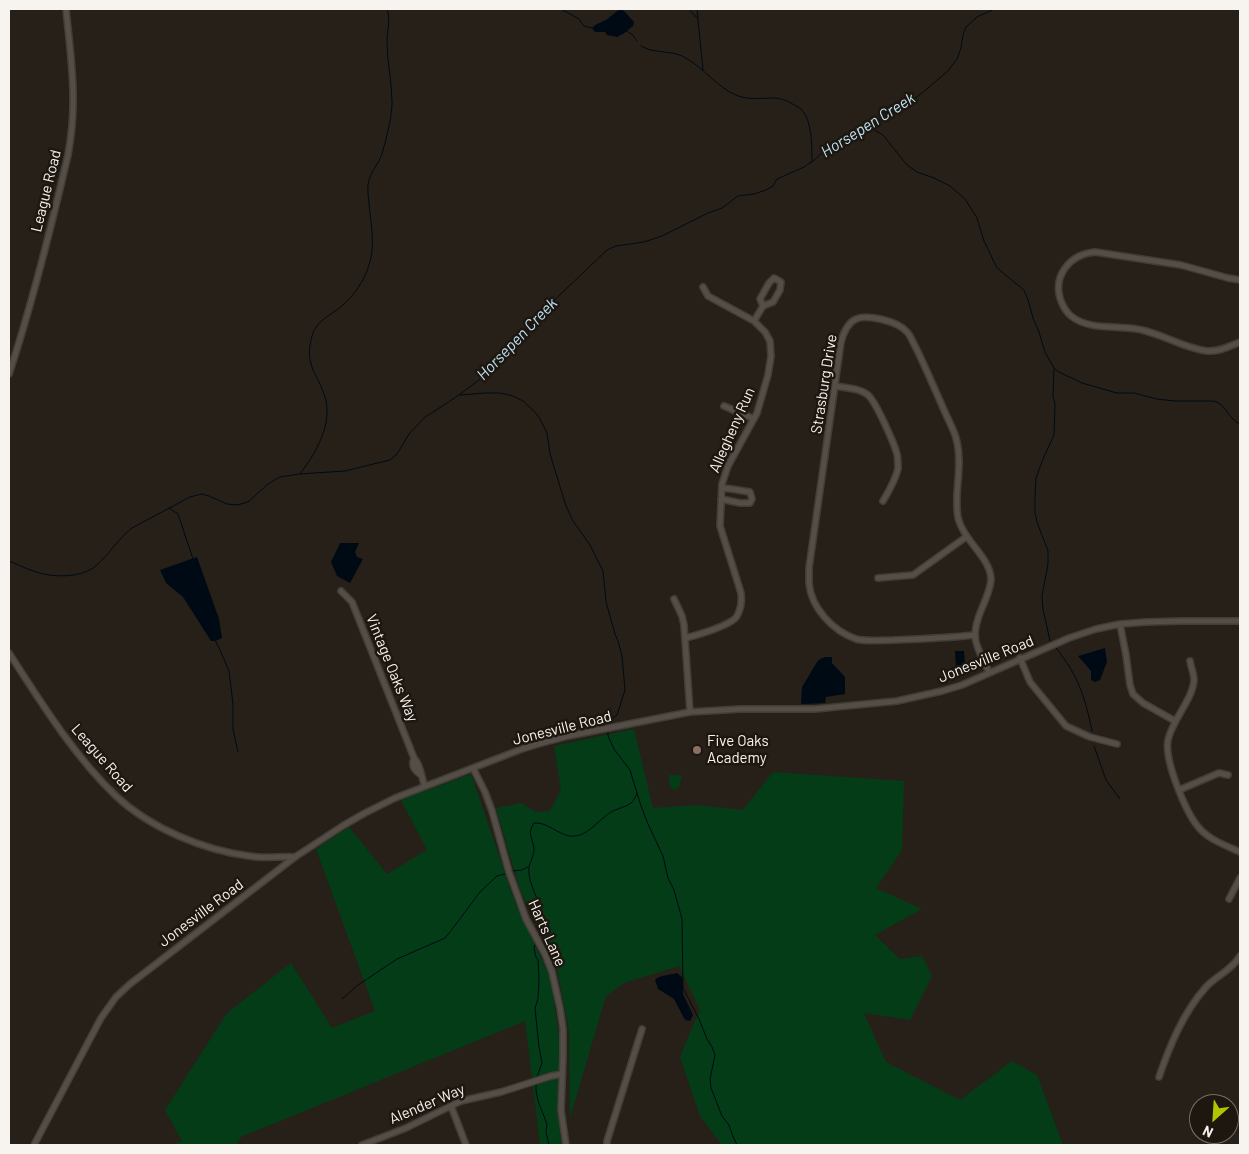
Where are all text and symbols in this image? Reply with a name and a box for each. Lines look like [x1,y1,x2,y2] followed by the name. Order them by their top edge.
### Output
[817,88,919,162] water label: Horsepen Creek
[27,148,65,234] street label: League Road
[473,294,561,384] water label: Horsepen Creek
[807,333,841,435] street label: Strasburg Drive
[705,385,759,475] street label: Allegheny Run
[362,612,422,724] street label: Vintage Oaks Way
[936,632,1036,686] street label: Jonesville Road
[511,707,613,749] street label: Jonesville Road
[68,720,136,796] street label: League Road
[707,732,769,767] place label: Five Oaks Academy
[691,744,703,756] marker: Five Oaks Academy
[155,875,247,951] street label: Jonesville Road
[524,897,570,969] street label: Harts Lane
[387,1080,467,1128] street label: Alender Way
[1189,1094,1239,1144] north arrow
[1200,1122,1216,1142] text: N

